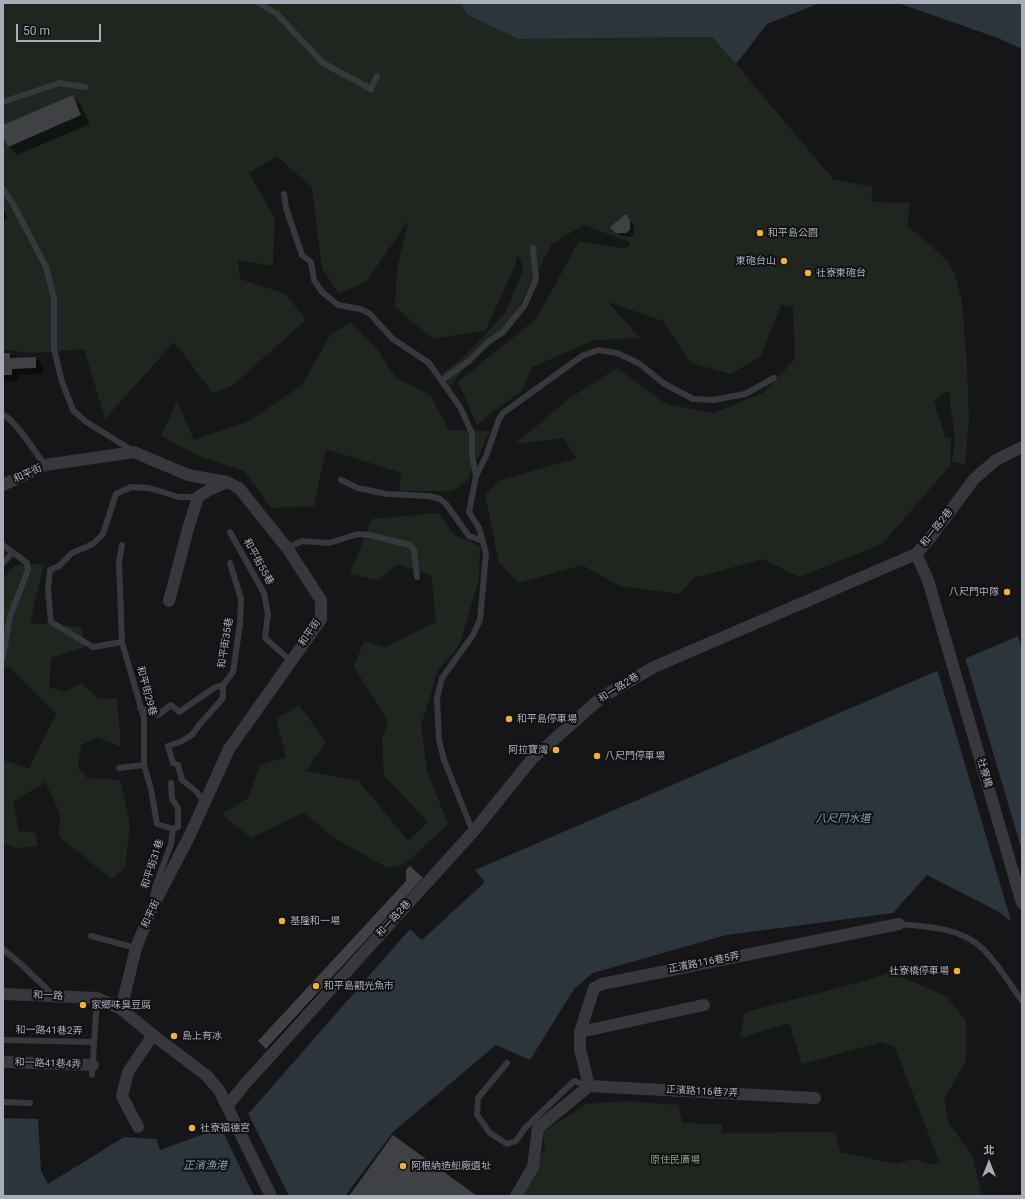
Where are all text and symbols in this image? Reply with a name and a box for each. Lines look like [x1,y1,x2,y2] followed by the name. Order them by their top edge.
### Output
[18,16,103,42] scale bar
[23,24,50,38] text: 50 m
[768,227,818,239] place label: 和平島公園
[755,228,765,238] marker: 和平島公園
[736,255,776,267] place label: 東砲台山
[779,256,789,266] marker: 東砲台山
[816,267,866,279] place label: 社寮東砲台
[803,268,813,278] marker: 社寮東砲台
[12,462,44,486] street label: 和平街
[918,506,956,550] street label: 和一路2巷
[240,537,276,587] street label: 和平街55巷
[949,586,999,598] place label: 八尺門中隊
[1002,587,1012,597] marker: 八尺門中隊
[216,617,236,669] street label: 和平街35巷
[297,617,323,649] street label: 和平街
[134,665,158,717] street label: 和平街29巷
[596,671,642,705] street label: 和一路2巷
[517,713,577,725] place label: 和平島停車場
[504,714,514,724] marker: 和平島停車場
[508,744,548,756] place label: 阿拉寶灣
[551,745,561,755] marker: 阿拉寶灣
[605,750,665,762] place label: 八尺門停車場
[592,751,602,761] marker: 八尺門停車場
[974,757,994,789] street label: 社寮橋
[816,812,870,826] water label: 八尺門水道
[139,838,167,890] street label: 和平街31巷
[139,898,163,930] street label: 和平街
[374,898,414,940] street label: 和一路2巷
[290,915,340,927] place label: 基隆和一場
[277,916,287,926] marker: 基隆和一場
[667,950,741,976] street label: 正濱路116巷5弄
[889,965,949,977] place label: 社寮橋停車場
[952,966,962,976] marker: 社寮橋停車場
[324,980,394,992] place label: 和平島觀光魚市
[311,981,321,991] marker: 和平島觀光魚市
[33,989,63,1003] street label: 和一路
[91,999,151,1011] place label: 家鄉味臭豆腐
[78,1000,88,1010] marker: 家鄉味臭豆腐
[15,1024,83,1038] street label: 和一路41巷2弄
[182,1030,222,1042] place label: 島上有冰
[169,1031,179,1041] marker: 島上有冰
[14,1057,82,1071] street label: 和一路41巷4弄
[665,1084,739,1100] street label: 正濱路116巷7弄
[200,1122,250,1134] place label: 社寮福德宮
[187,1123,197,1133] marker: 社寮福德宮
[969,1143,1009,1183] north arrow
[984,1144,995,1157] text: 北
[650,1154,700,1166] park label: 原住民廣場
[183,1159,227,1173] water label: 正濱漁港
[411,1160,491,1172] place label: 阿根納造船廠遺址
[398,1161,408,1171] marker: 阿根納造船廠遺址

